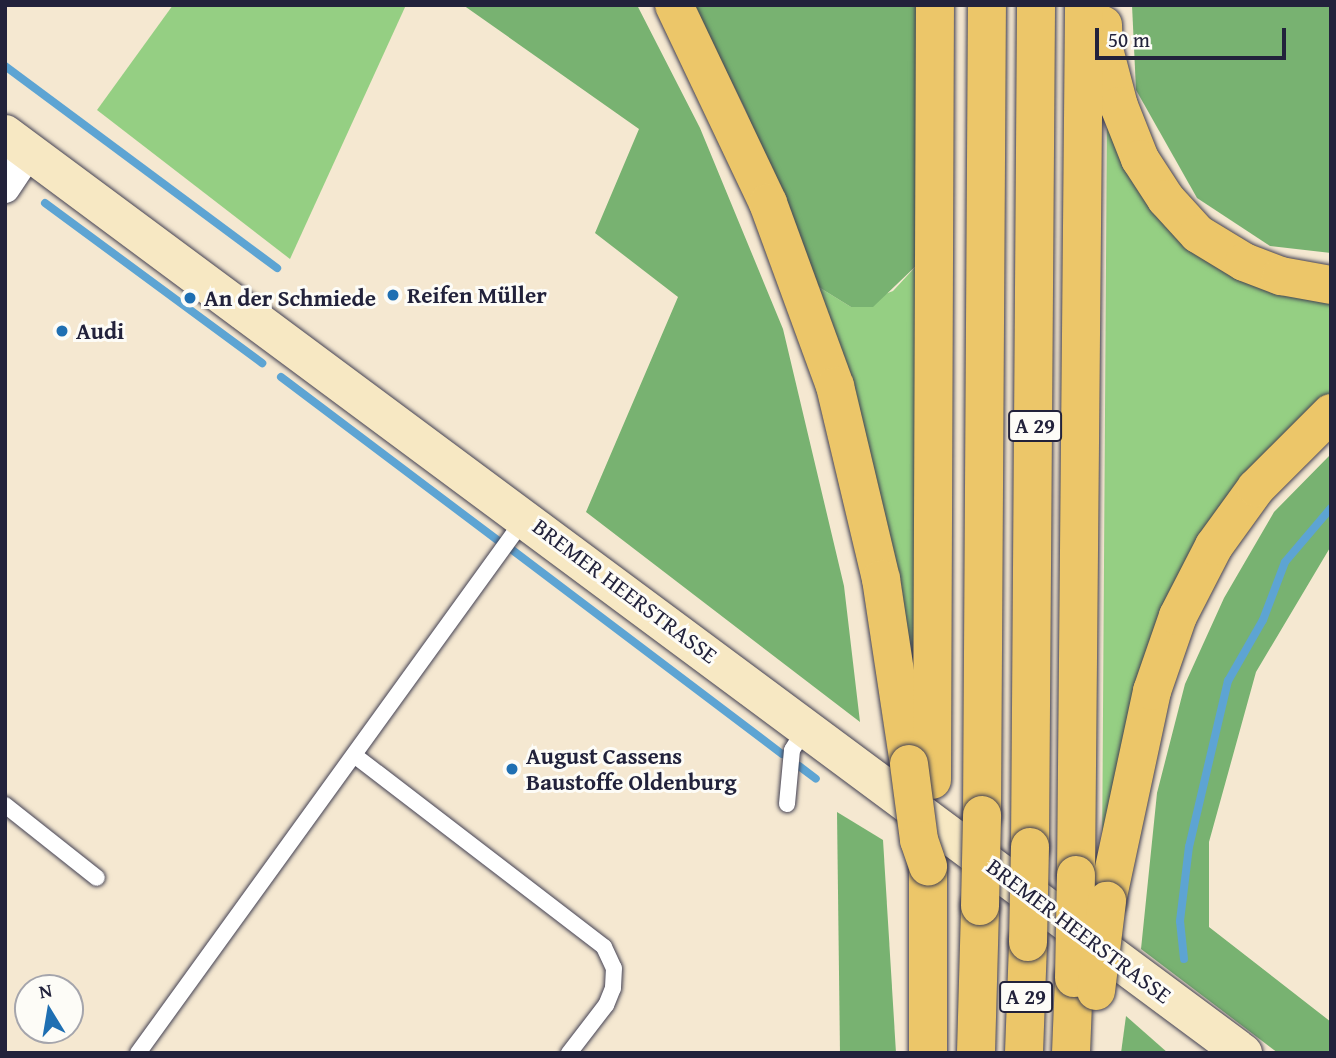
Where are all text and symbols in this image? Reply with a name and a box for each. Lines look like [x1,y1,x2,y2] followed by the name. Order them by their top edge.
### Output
[1098,14,1289,58] scale bar
[1108,24,1150,55] text: 50 m
[407,281,547,309] place label: Reifen Müller
[204,284,376,312] place label: An der Schmiede
[385,287,401,303] marker: Reifen Müller
[182,290,198,306] marker: An der Schmiede
[76,317,124,345] place label: Audi
[54,323,70,339] marker: Audi
[1007,408,1063,444] road number: A 29
[527,513,723,669] street label: BREMER HEERSTRASSE
[526,742,737,796] place label: August Cassens Baustoffe Oldenburg
[504,761,520,777] marker: August Cassens Baustoffe Oldenburg
[981,853,1177,1009] street label: BREMER HEERSTRASSE
[14,974,84,1044] north arrow
[36,975,54,1005] text: N
[998,979,1054,1014] road number: A 29

